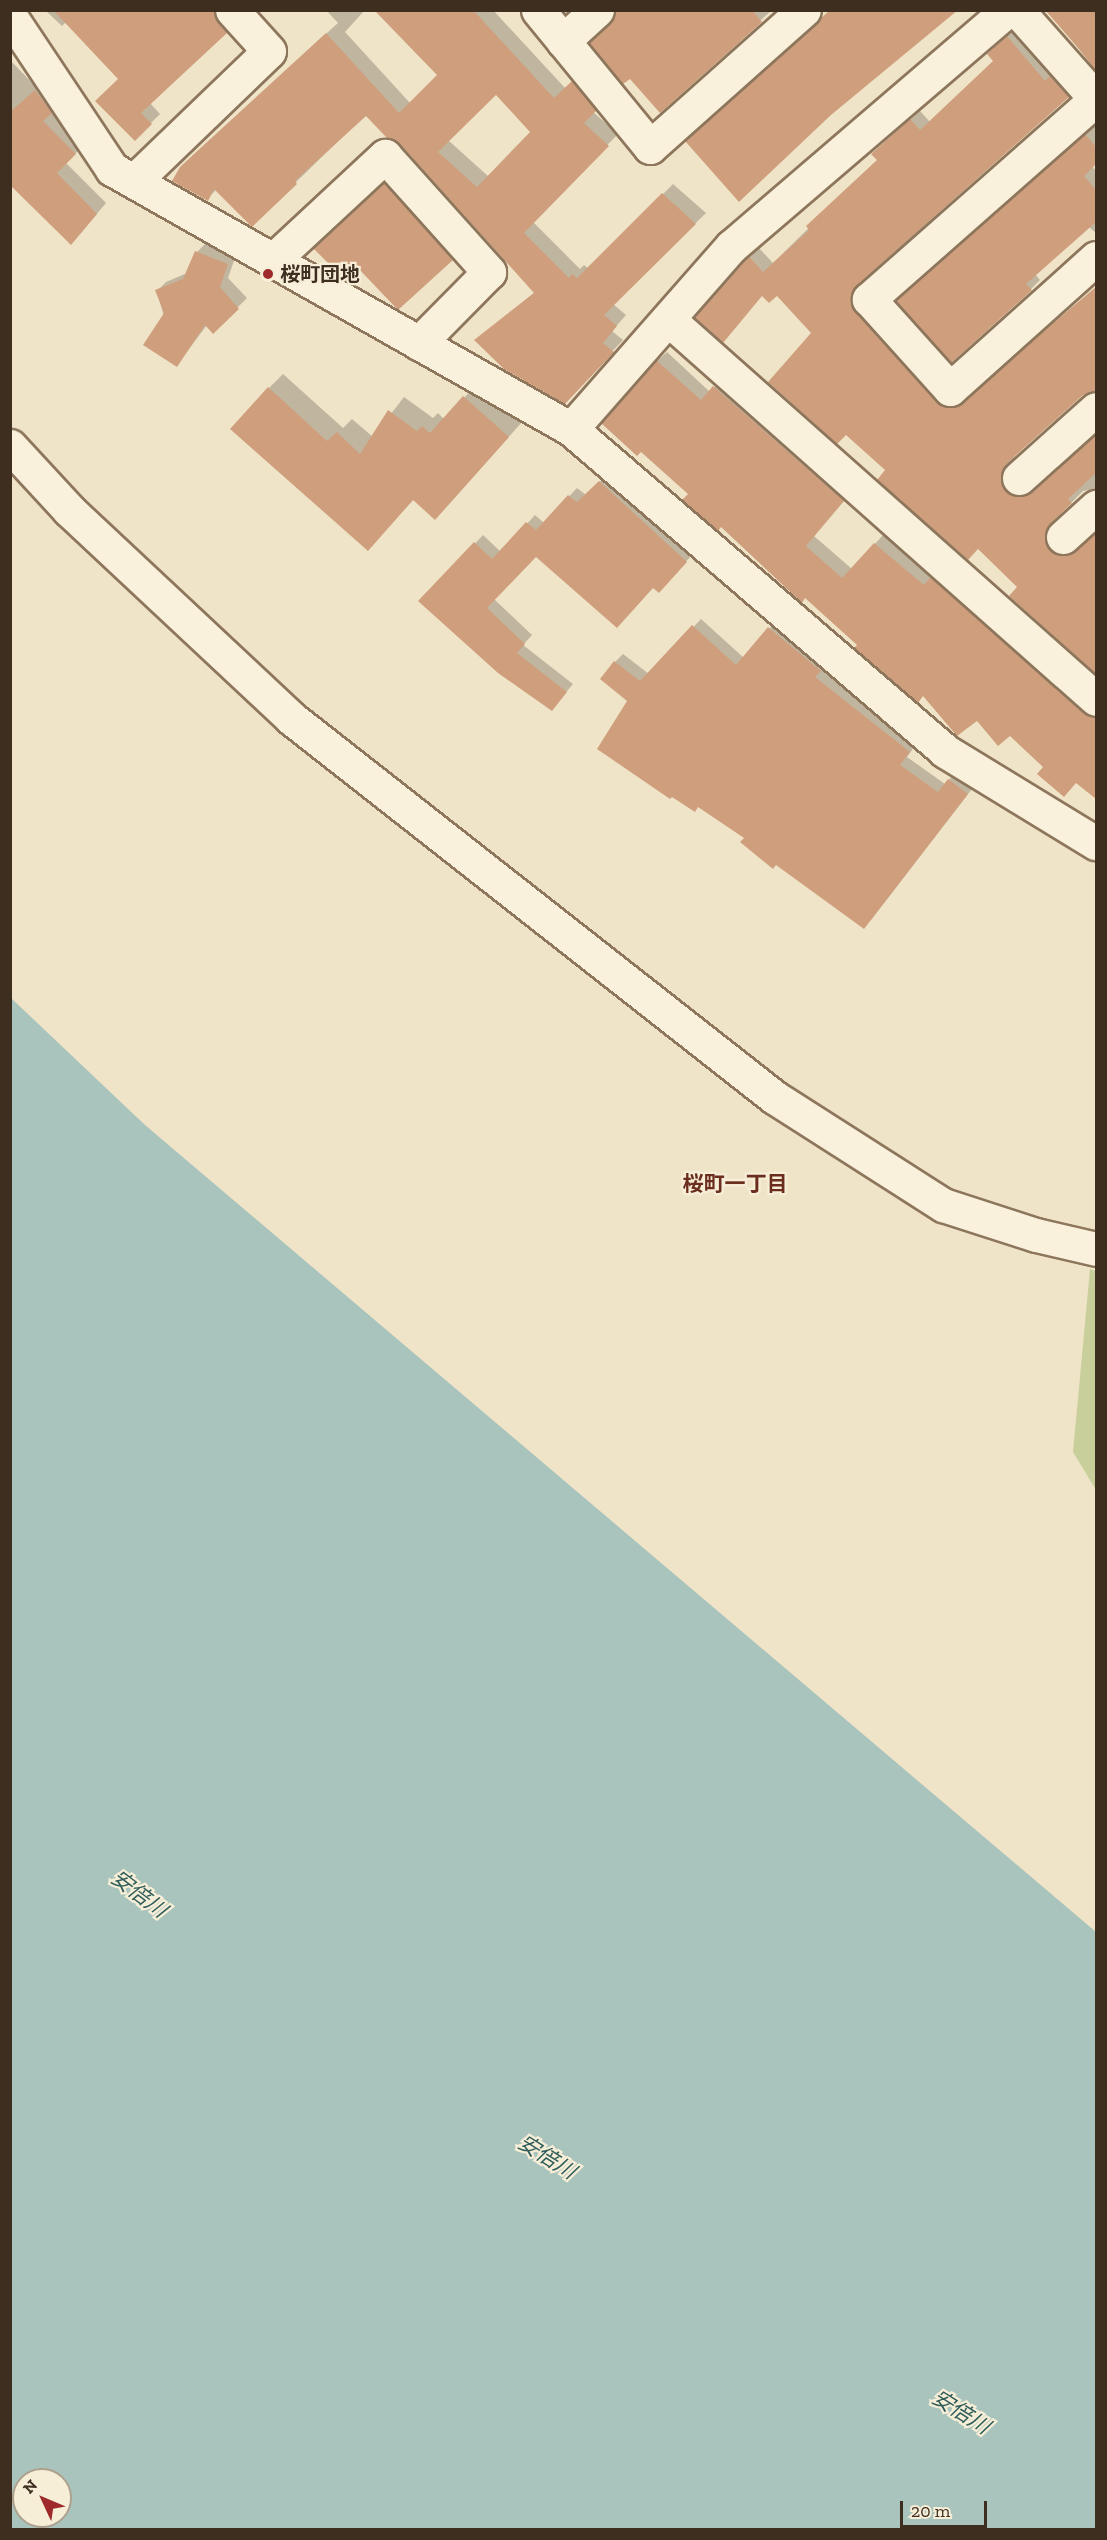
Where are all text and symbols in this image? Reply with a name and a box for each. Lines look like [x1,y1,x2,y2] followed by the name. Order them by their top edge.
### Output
[280,262,360,286] place label: 桜町団地
[261,267,275,281] marker: 桜町団地
[683,1171,787,1197] district label: 桜町一丁目
[106,1865,172,1923] water label: 安倍川
[514,2130,580,2184] water label: 安倍川
[928,2385,994,2439] water label: 安倍川
[12,2468,72,2528] north arrow
[19,2476,41,2498] text: N
[903,2489,990,2527] scale bar
[911,2500,950,2522] text: 20 m

